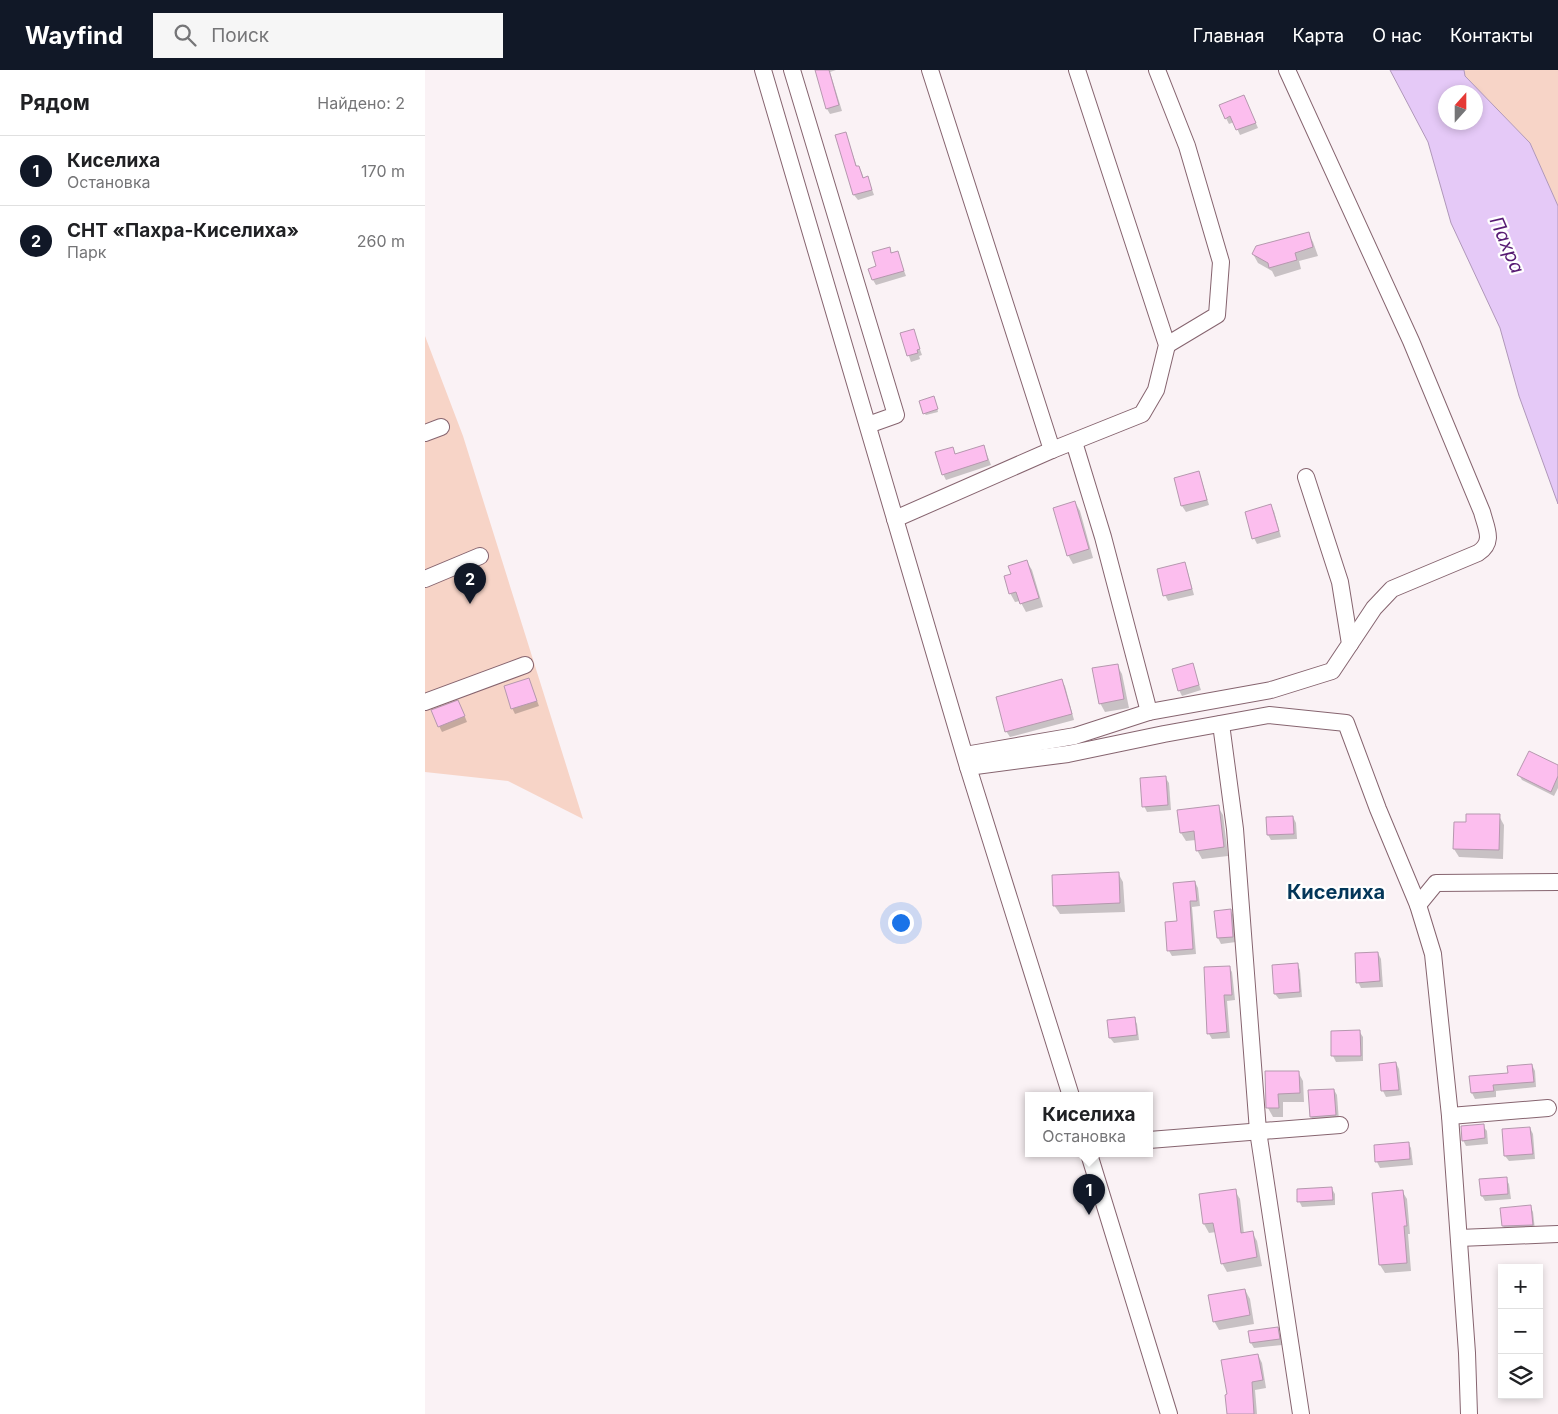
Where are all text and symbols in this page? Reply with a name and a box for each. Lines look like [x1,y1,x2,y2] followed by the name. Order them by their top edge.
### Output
[153,13,503,58] search box
[25,21,123,50] text: Wayfind
[171,21,199,49] icon: search
[211,24,269,47] text: Поиск
[1193,25,1264,46] text: Главная
[1292,25,1344,46] text: Карта
[1372,25,1422,46] text: О нас
[1450,25,1533,46] text: Контакты
[1438,85,1483,130] north arrow
[20,90,90,115] text: Рядом
[317,93,405,113] text: Найдено: 2
[67,149,160,172] text: Киселиха
[33,161,39,181] text: 1
[361,161,405,181] text: 170 m
[67,172,151,192] text: Остановка
[1485,213,1529,277] water label: Пахра
[67,219,299,242] text: СНТ «Пахра-Киселиха»
[31,231,41,251] text: 2
[357,231,405,251] text: 260 m
[67,242,106,262] text: Парк
[454,563,486,604] pin: 2
[1287,880,1385,904] district label: Киселиха
[888,910,914,936] your location
[1025,1092,1153,1157] popup
[1042,1103,1136,1126] text: Киселиха
[1042,1126,1126,1146] text: Остановка
[1073,1174,1105,1215] pin: 1
[1498,1264,1543,1399] map controls
[1498,1264,1543,1309] button: +
[1498,1309,1543,1354] button: −
[1498,1354,1543,1399] button: layers

